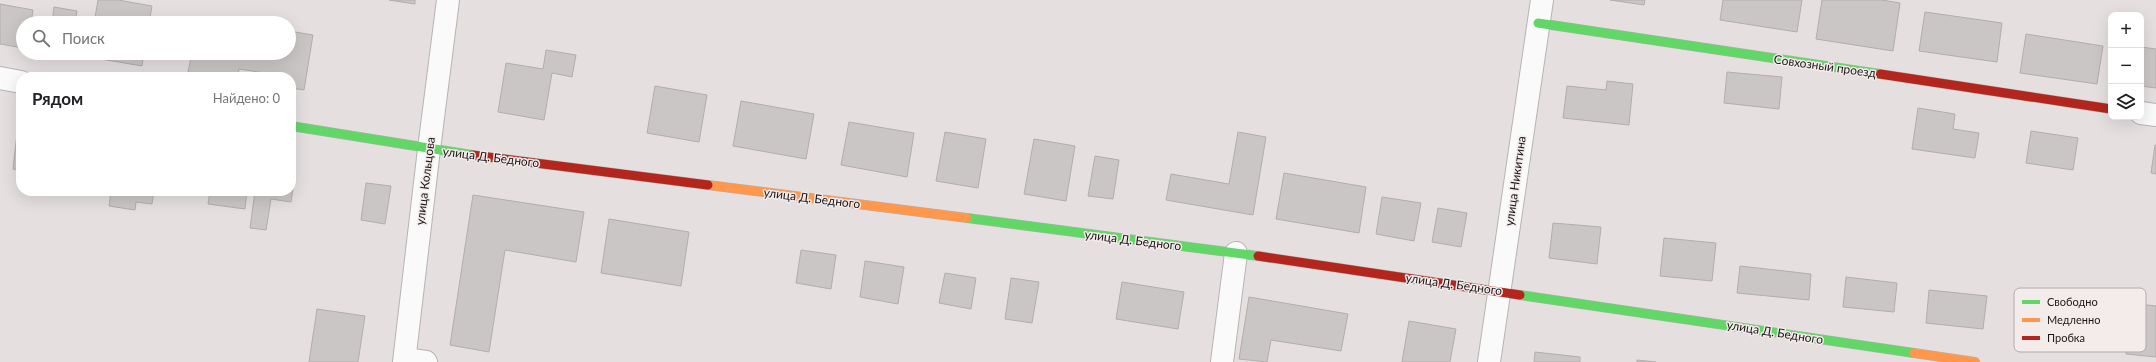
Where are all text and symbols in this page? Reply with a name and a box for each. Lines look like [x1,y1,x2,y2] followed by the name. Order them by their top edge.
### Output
[2108,12,2144,120] map controls
[2108,12,2144,48] button: +
[16,16,296,60] search box
[30,27,52,49] icon: search
[62,29,105,47] text: Поиск
[2108,48,2144,84] button: −
[1773,51,1878,81] street label: Совхозный проезд
[2108,84,2144,120] button: layers
[32,88,83,109] text: Рядом
[213,90,280,106] text: Найдено: 0
[1501,135,1529,227] street label: улица Никитина
[412,136,438,226] street label: улица Кольцова
[442,144,540,170] street label: улица Д. Бедного
[763,185,861,211] street label: улица Д. Бедного
[1084,227,1182,253] street label: улица Д. Бедного
[1405,270,1503,298] street label: улица Д. Бедного
[2014,288,2146,352] legend
[2047,295,2098,308] text: Свободно
[2047,313,2100,326] text: Медленно
[1726,317,1824,347] street label: улица Д. Бедного
[2047,331,2085,344] text: Пробка

